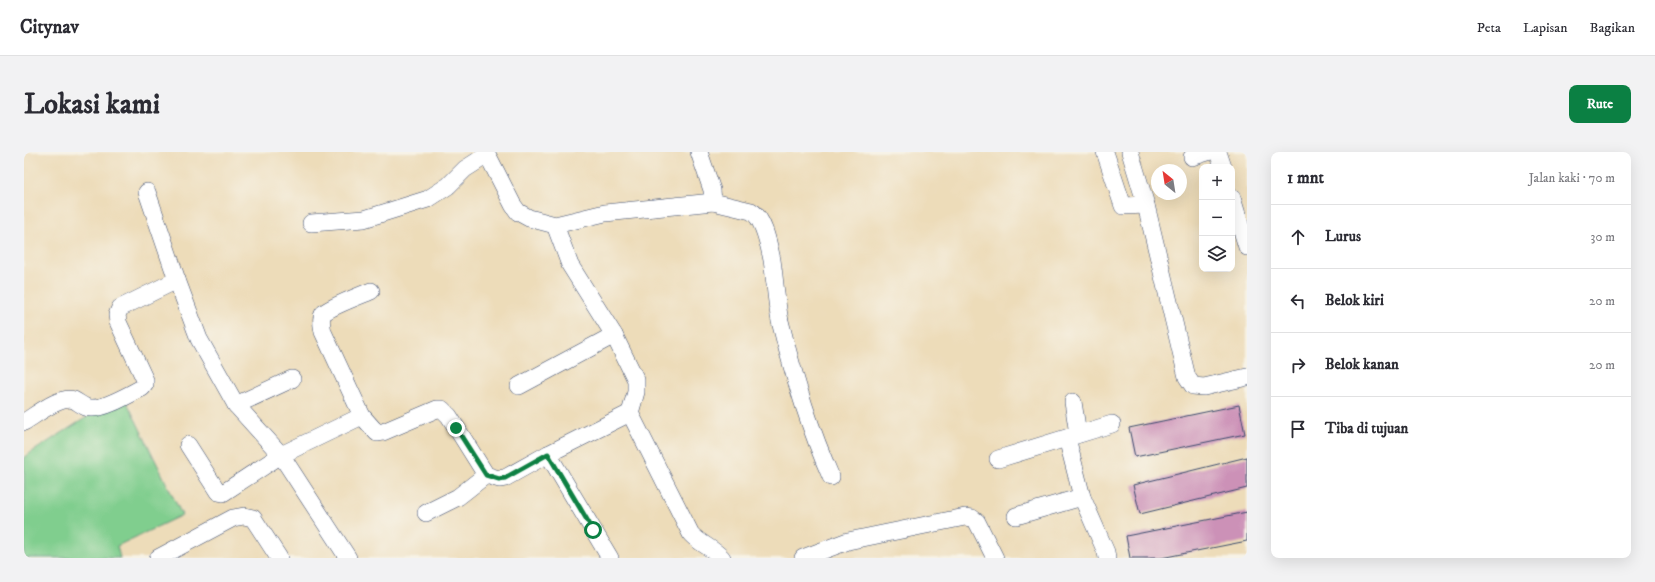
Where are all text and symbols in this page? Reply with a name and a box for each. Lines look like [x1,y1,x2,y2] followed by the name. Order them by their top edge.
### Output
[20,16,79,39] text: Citynav
[1477,19,1501,37] text: Peta
[1523,19,1568,37] text: Lapisan
[1590,19,1635,37] text: Bagikan
[1569,85,1631,123] button: Rute
[24,87,160,122] text: Lokasi kami
[1151,164,1187,200] north arrow
[1199,164,1235,272] map controls
[1199,164,1235,200] button: +
[1287,167,1324,189] text: 1 mnt
[1529,170,1615,186] text: Jalan kaki · 70 m
[1199,200,1235,236] button: −
[1287,226,1309,248] icon: ahead
[1325,227,1361,246] text: Lurus
[1591,229,1615,245] text: 30 m
[1199,236,1235,272] button: layers
[1287,290,1309,312] icon: left
[1325,291,1384,310] text: Belok kiri
[1589,293,1615,309] text: 20 m
[1287,354,1309,376] icon: right
[1325,355,1399,374] text: Belok kanan
[1589,357,1615,373] text: 20 m
[1287,418,1309,440] icon: arrive
[447,419,465,437] route end
[1325,419,1408,438] text: Tiba di tujuan
[584,521,602,539] route start

